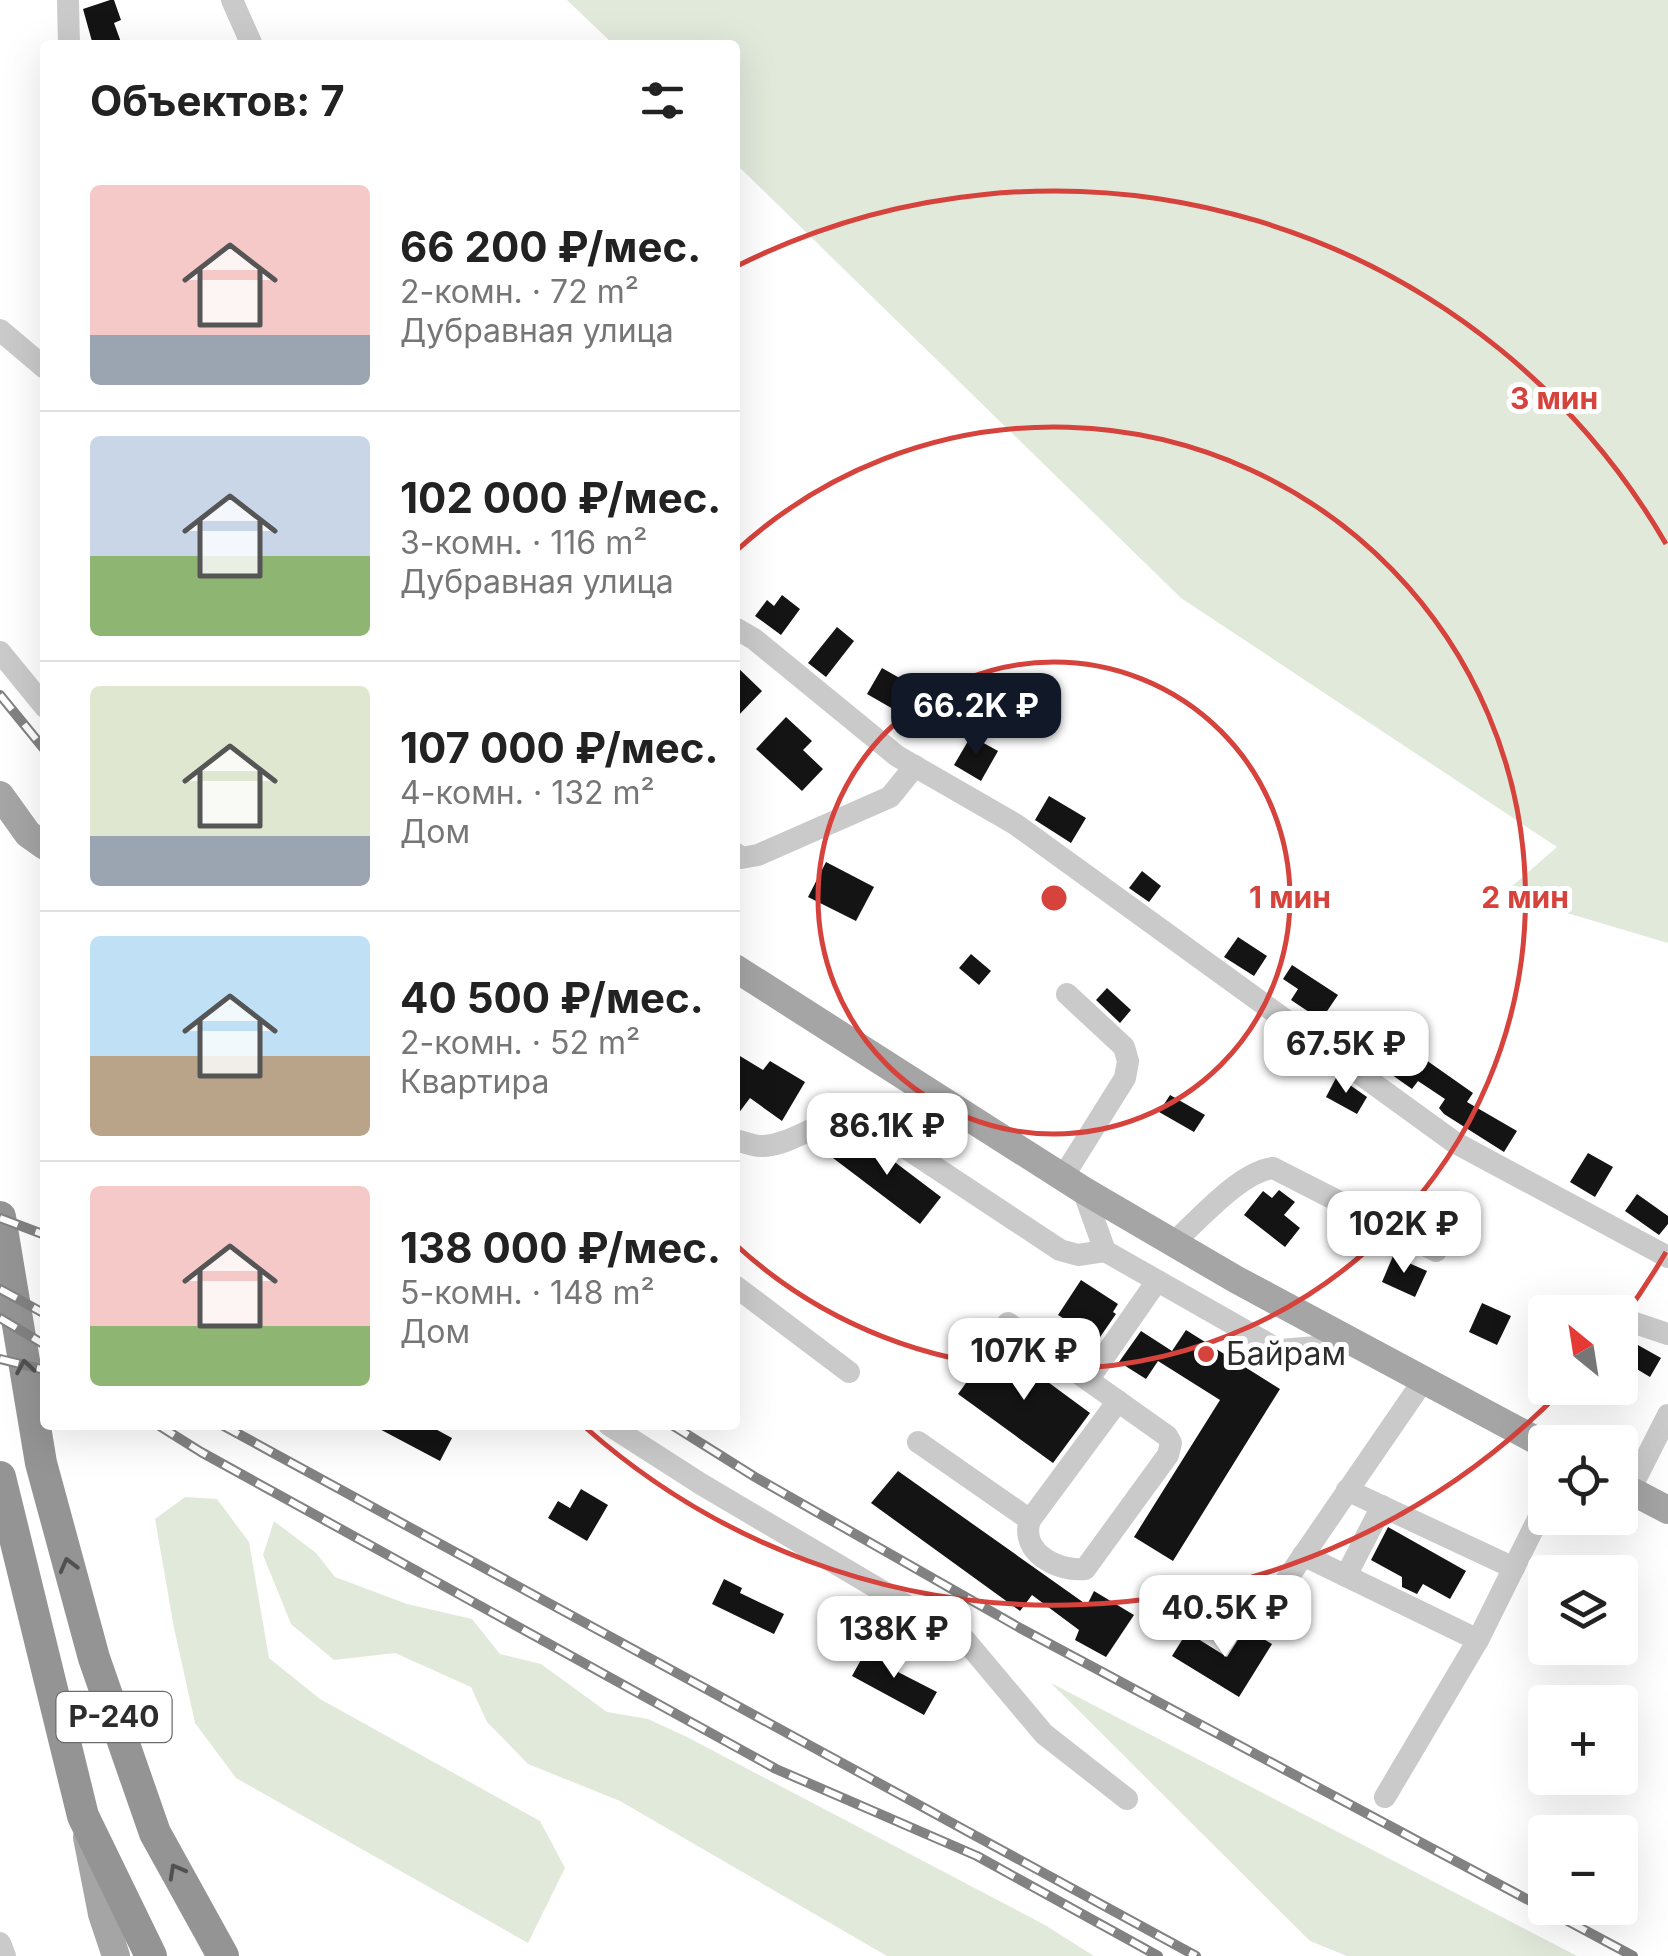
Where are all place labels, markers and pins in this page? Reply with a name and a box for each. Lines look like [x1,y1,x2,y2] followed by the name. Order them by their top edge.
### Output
[884,673,1068,758] pin: 66.2K ₽
[1036,880,1072,916] centre of rings
[1254,1011,1438,1096] pin: 67.5K ₽
[795,1093,979,1178] pin: 86.1K ₽
[1323,1191,1485,1276] pin: 102K ₽
[943,1318,1105,1403] pin: 107K ₽
[1226,1334,1346,1373] place label: Байрам
[1195,1343,1217,1365] marker: Байрам
[1133,1575,1317,1660] pin: 40.5K ₽
[813,1596,975,1681] pin: 138K ₽

